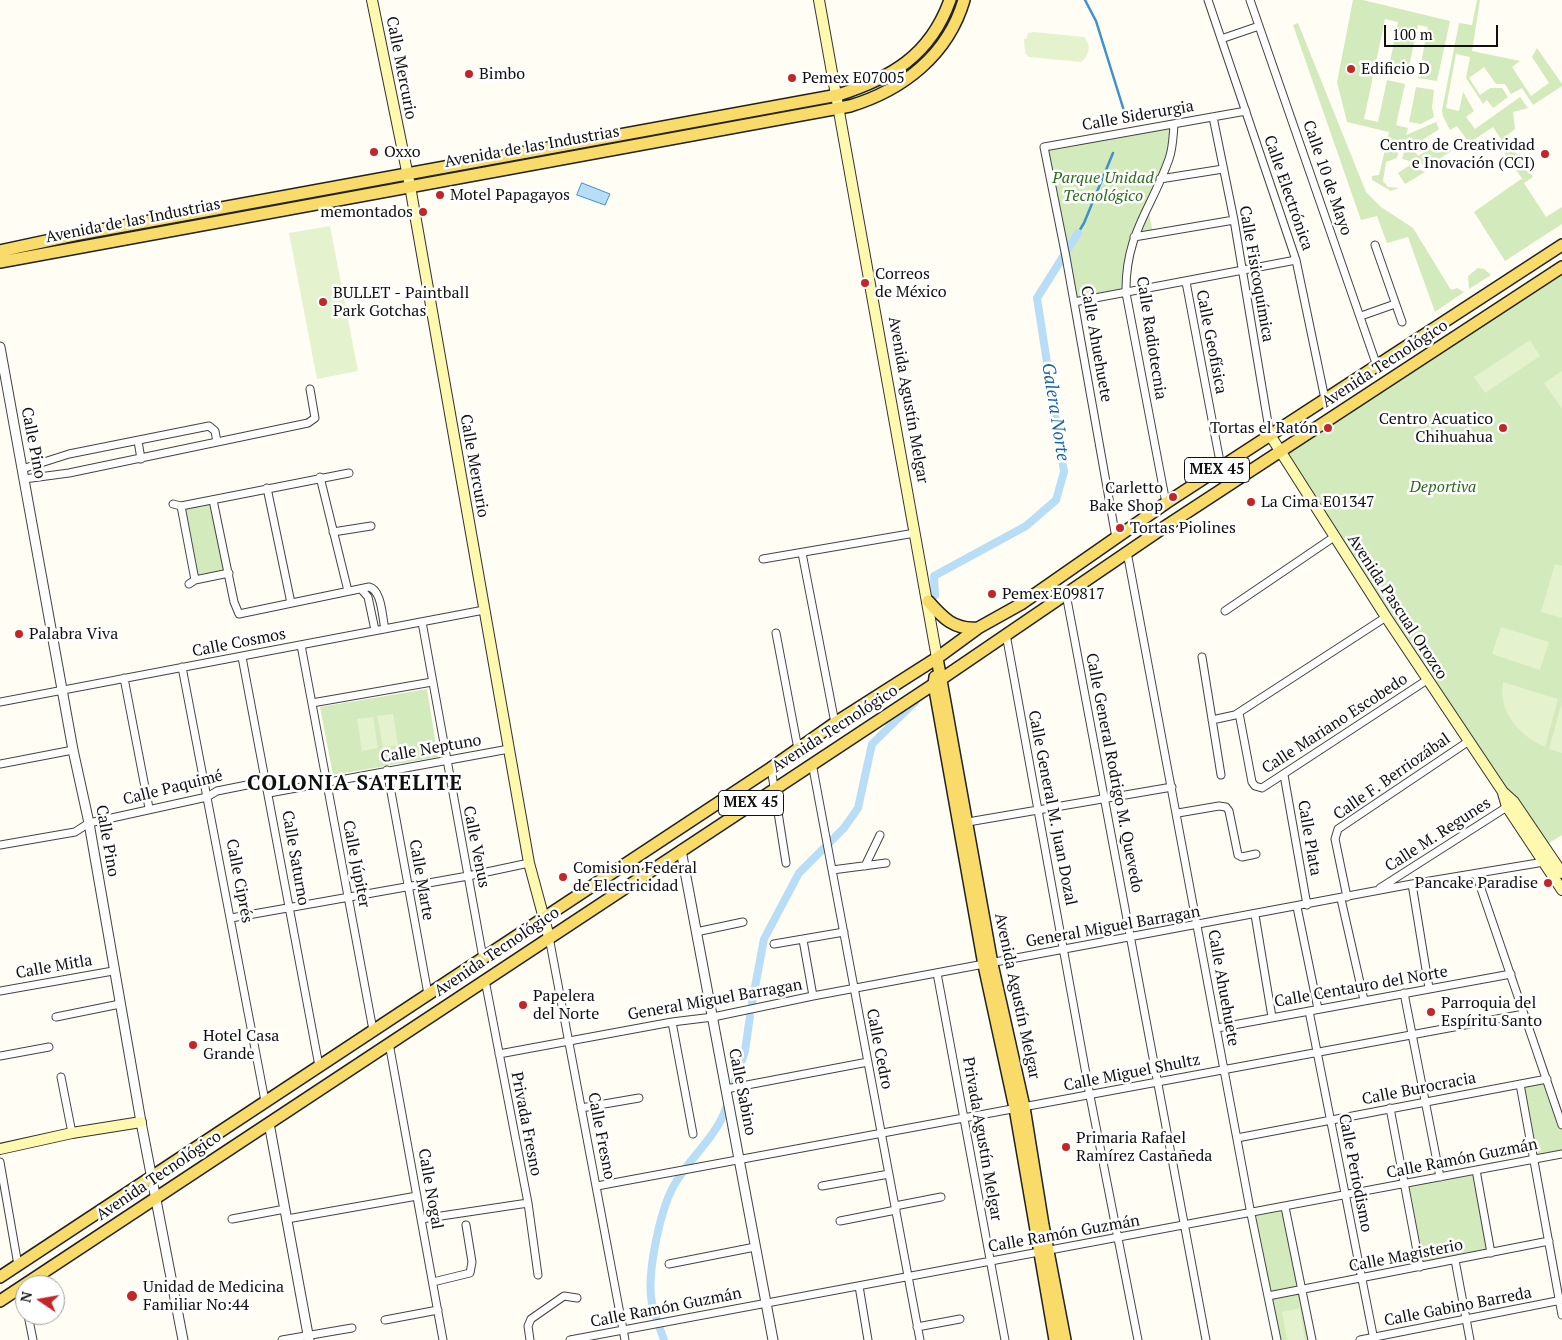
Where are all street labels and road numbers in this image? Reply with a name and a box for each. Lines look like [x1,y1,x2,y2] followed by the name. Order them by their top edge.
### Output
[382,15,420,121] street label: Calle Mercurio
[1081,97,1195,135] street label: Calle Siderurgia
[1298,118,1356,238] street label: Calle 10 de Mayo
[443,122,621,172] street label: Avenida de las Industrias
[1259,133,1317,253] street label: Calle Electrónica
[44,195,222,247] street label: Avenida de las Industrias
[1235,204,1277,344] street label: Calle Fisicoquímica
[1132,275,1170,401] street label: Calle Radiotecnia
[1076,284,1116,404] street label: Calle Ahuehuete
[1192,288,1230,396] street label: Calle Geofísica
[884,315,932,485] street label: Avenida Agustín Melgar
[1318,316,1452,412] street label: Avenida Tecnológico
[17,406,49,480] street label: Calle Pino
[455,413,493,519] street label: Calle Mercurio
[1184,458,1250,482] road number: MEX 45
[1343,531,1451,683] street label: Avenida Pascual Orozco
[190,624,288,662] street label: Calle Cosmos
[1081,651,1147,895] street label: Calle General Rodrigo M. Quevedo
[1259,670,1411,778] street label: Calle Mariano Escobedo
[768,681,902,777] street label: Avenida Tecnológico
[1024,709,1080,907] street label: Calle General M. Juan Dozal
[1330,730,1454,824] street label: Calle F. Berriozábal
[379,731,483,767] street label: Calle Neptuno
[121,766,225,810] street label: Calle Paquimé
[718,790,784,816] road number: MEX 45
[1382,794,1494,876] street label: Calle M. Regunes
[1293,799,1325,877] street label: Calle Plata
[91,804,123,878] street label: Calle Pino
[459,804,493,890] street label: Calle Venus
[277,809,313,907] street label: Calle Saturno
[338,819,374,909] street label: Calle Júpiter
[221,837,257,925] street label: Calle Ciprés
[404,838,438,922] street label: Calle Marte
[1024,902,1202,952] street label: General Miguel Barragan
[431,903,563,1001] street label: Avenida Tecnológico
[990,911,1044,1081] street label: Avenida Agustín Melgar
[1203,928,1243,1048] street label: Calle Ahuehuete
[14,951,94,983] street label: Calle Mitla
[1273,962,1449,1012] street label: Calle Centauro del Norte
[626,975,804,1025] street label: General Miguel Barragan
[862,1007,896,1091] street label: Calle Cedro
[724,1047,760,1137] street label: Calle Sabino
[1062,1050,1202,1096] street label: Calle Miguel Shultz
[958,1056,1006,1222] street label: Privada Agustín Melgar
[1360,1069,1478,1109] street label: Calle Burocracia
[506,1070,546,1178] street label: Privada Fresno
[583,1091,619,1181] street label: Calle Fresno
[1334,1112,1376,1234] street label: Calle Periodismo
[93,1127,225,1225] street label: Avenida Tecnológico
[1385,1135,1539,1183] street label: Calle Ramón Guzmán
[413,1147,447,1231] street label: Calle Nogal
[987,1211,1141,1257] street label: Calle Ramón Guzmán
[1347,1236,1465,1276] street label: Calle Magisterio
[1383,1283,1533,1331] street label: Calle Gabino Barreda
[589,1284,743,1332] street label: Calle Ramón Guzmán

